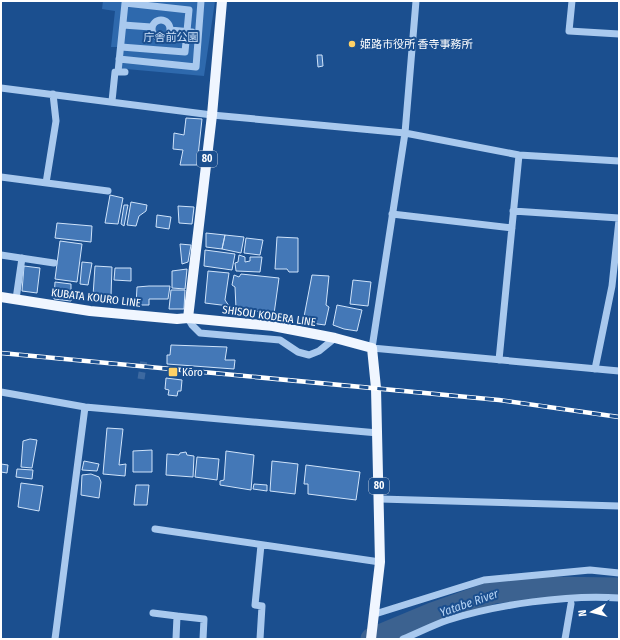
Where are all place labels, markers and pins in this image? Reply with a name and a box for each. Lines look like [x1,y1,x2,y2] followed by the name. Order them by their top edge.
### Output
[360,38,474,51] place label: 姫路市役所 香寺事務所
[347,39,357,49] marker: 姫路市役所 香寺事務所
[167,366,179,378] marker: Kōro
[182,366,203,379] place label: Kōro

